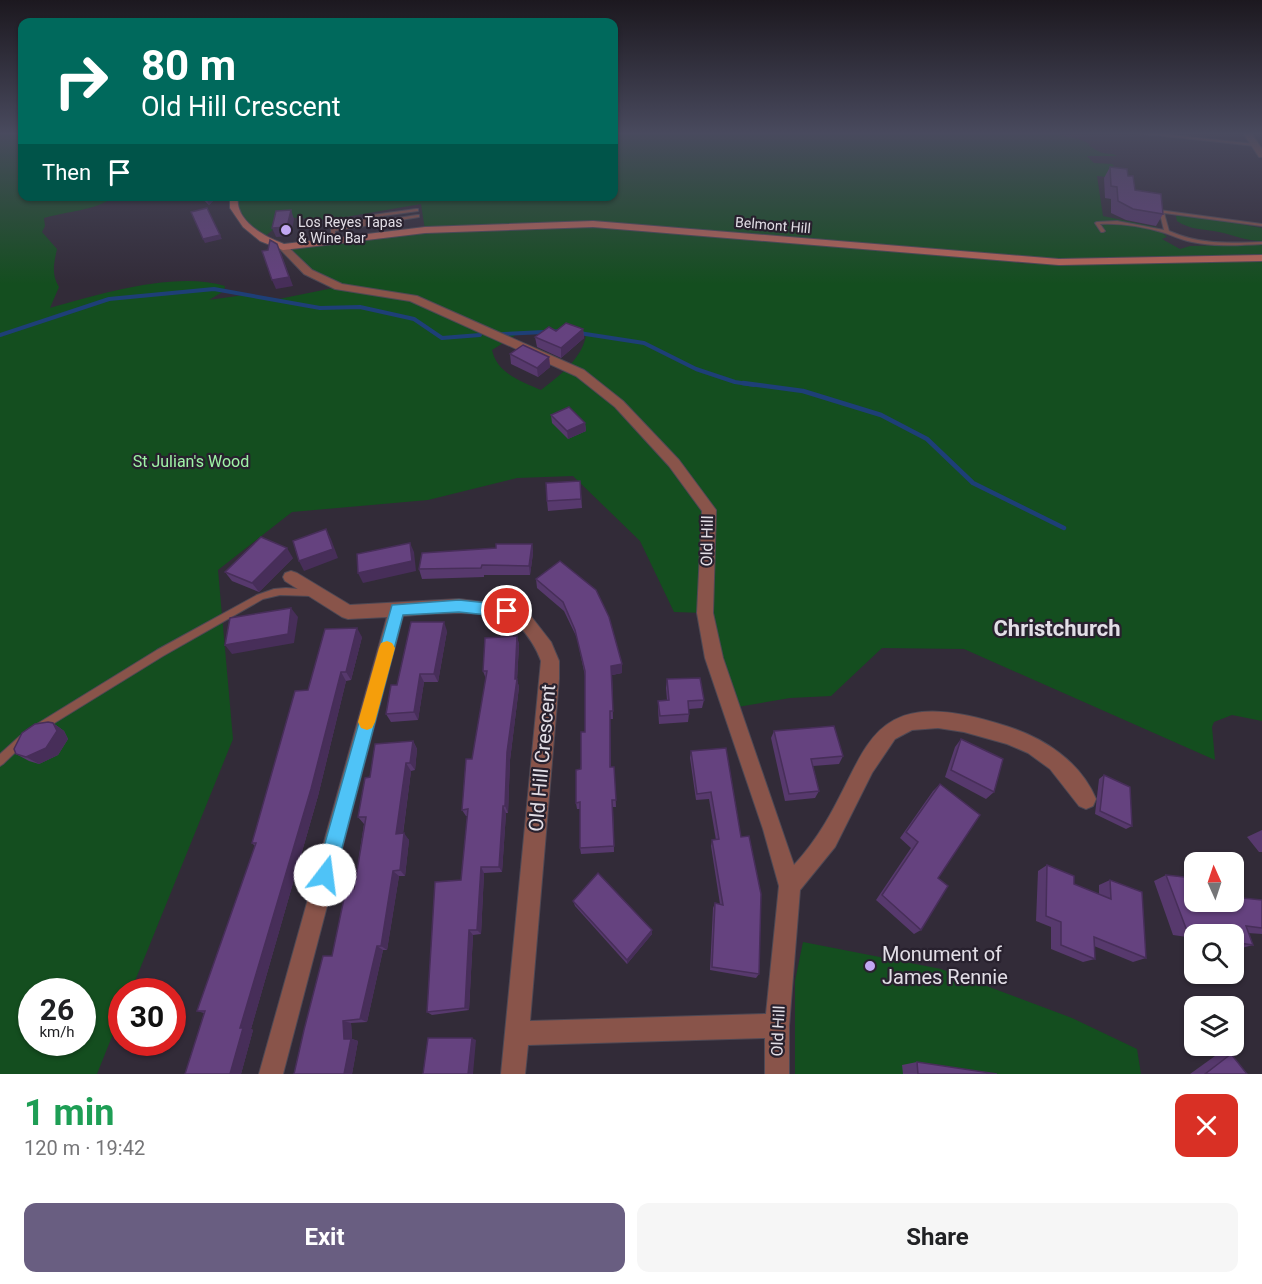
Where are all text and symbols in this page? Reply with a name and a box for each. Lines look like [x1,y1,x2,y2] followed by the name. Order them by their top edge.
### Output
[141,41,236,90] text: 80 m
[42,42,120,120] icon: right
[141,91,341,123] text: Old Hill Crescent
[103,156,136,189] icon: arrive
[42,160,91,185] text: Then
[298,214,402,246] place label: Los Reyes Tapas & Wine Bar
[735,214,811,236] street label: Belmont Hill
[279,223,293,237] marker: Los Reyes Tapas & Wine Bar
[133,452,249,471] park label: St Julian's Wood
[697,515,717,567] street label: Old Hill
[481,585,532,636] pin
[490,594,523,627] icon: arrive
[993,616,1121,641] district label: Christchurch
[524,683,560,833] street label: Old Hill Crescent
[293,843,357,907] position arrow
[1184,852,1244,912] north arrow
[1184,852,1244,1056] map controls
[1184,924,1244,984] button: search
[882,942,1008,989] place label: Monument of James Rennie
[863,959,877,973] marker: Monument of James Rennie
[108,978,186,1056] speed limit sign: 30
[40,992,74,1027] text: 26
[1184,996,1244,1056] button: layers
[767,1005,789,1057] street label: Old Hill
[39,1023,75,1041] text: km/h
[24,1092,115,1134] text: 1 min
[1175,1094,1238,1157] button: close
[24,1136,145,1160] text: 120 m · 19:42
[24,1203,625,1272] button: Exit
[637,1203,1238,1272] button: Share

